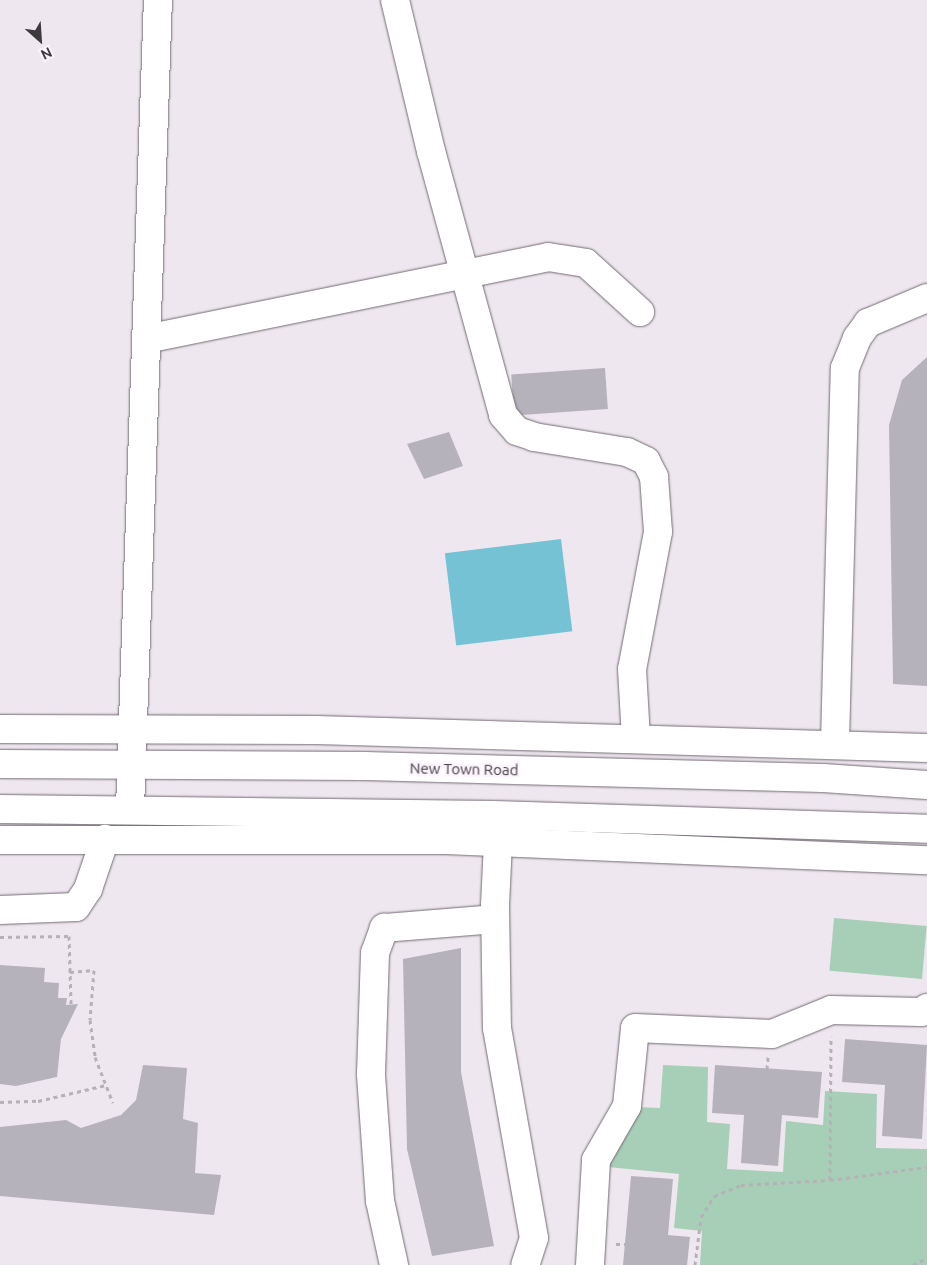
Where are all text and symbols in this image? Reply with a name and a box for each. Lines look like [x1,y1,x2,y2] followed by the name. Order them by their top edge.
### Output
[15,15,65,65] north arrow
[38,44,55,63] text: N
[410,759,518,779] street label: New Town Road

